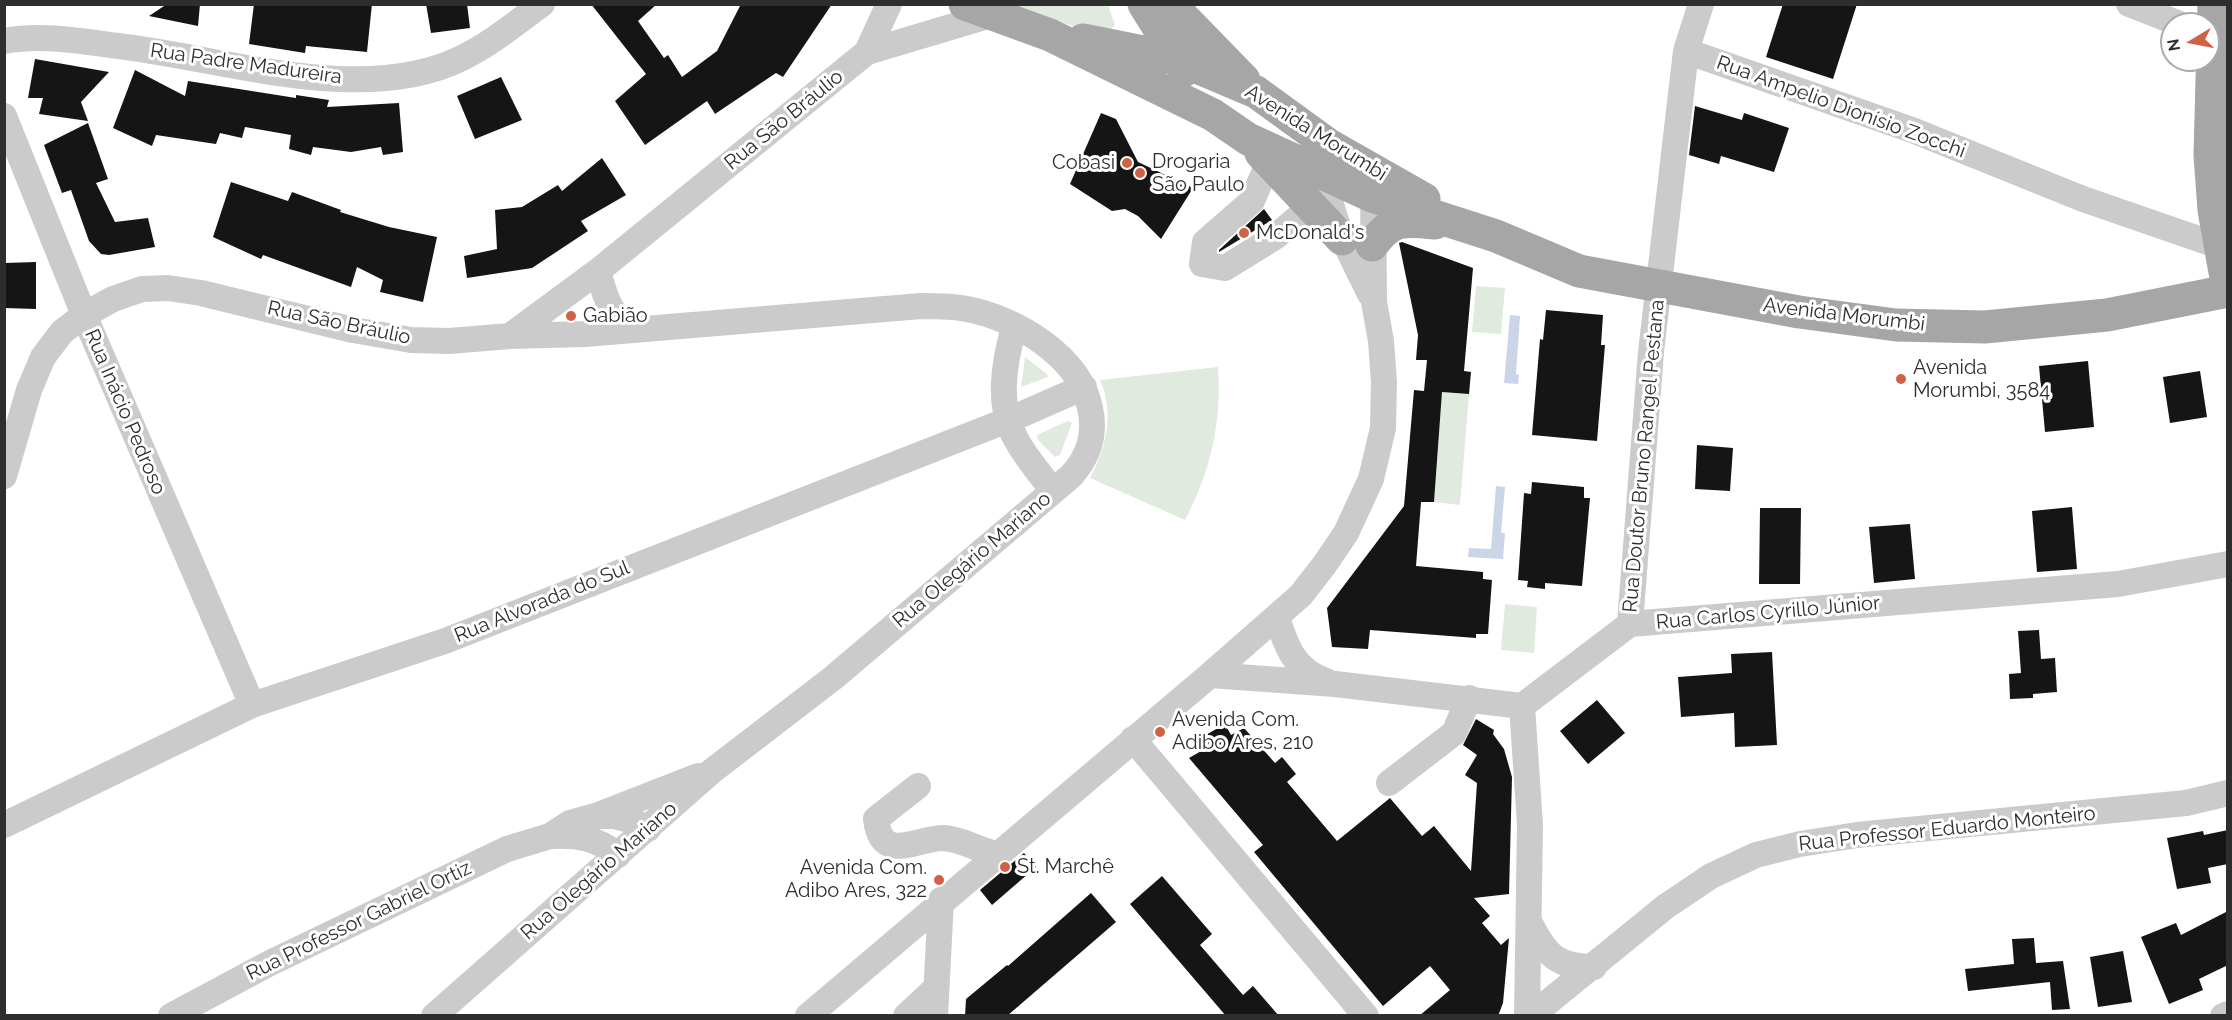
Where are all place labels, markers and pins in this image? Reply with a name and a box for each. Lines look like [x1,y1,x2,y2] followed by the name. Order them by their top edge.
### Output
[1152,150,1244,197] place label: Drogaria São Paulo
[1052,151,1115,175] place label: Cobasi
[1120,156,1134,170] marker: Cobasi
[1133,166,1147,180] marker: Drogaria São Paulo
[1256,221,1364,245] place label: McDonald's
[1237,226,1251,240] marker: McDonald's
[583,304,648,328] place label: Gabião
[564,309,578,323] marker: Gabião
[1913,356,2050,403] place label: Avenida Morumbi, 3584
[1894,372,1908,386] marker: Avenida Morumbi, 3584
[1172,708,1314,755] place label: Avenida Com. Adibo Ares, 210
[1153,725,1167,739] marker: Avenida Com. Adibo Ares, 210
[1017,855,1114,879] place label: St. Marchê
[785,856,927,903] place label: Avenida Com. Adibo Ares, 322
[998,860,1012,874] marker: St. Marchê
[932,873,946,887] marker: Avenida Com. Adibo Ares, 322

